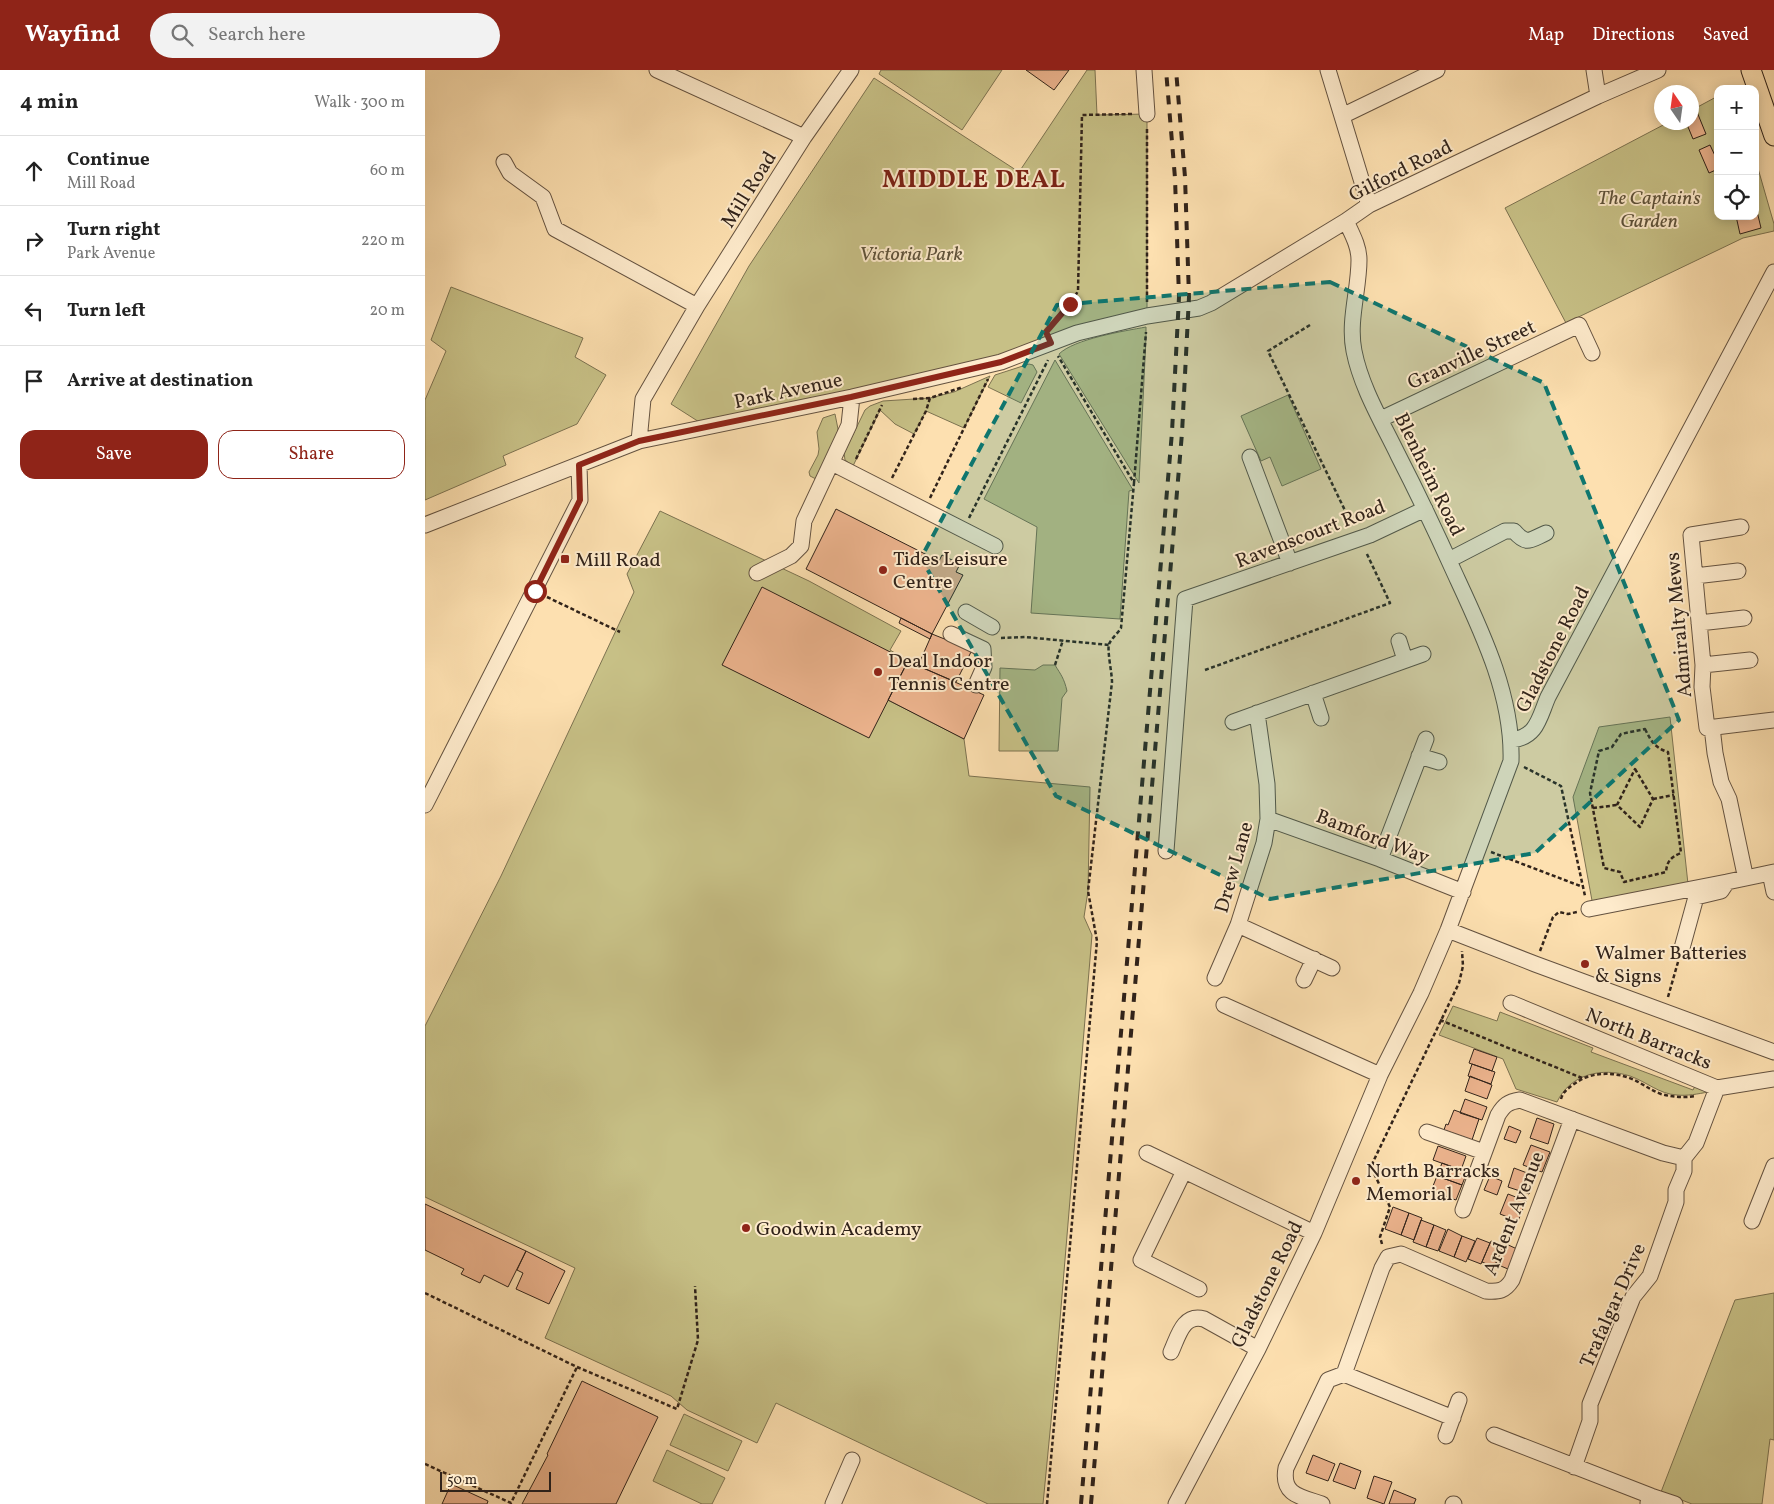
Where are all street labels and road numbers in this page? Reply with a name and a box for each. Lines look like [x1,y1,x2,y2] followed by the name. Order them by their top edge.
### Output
[1344,134,1458,210] street label: Gilford Road
[715,146,784,234] street label: Mill Road
[1403,314,1541,398] street label: Granville Street
[732,367,845,417] street label: Park Avenue
[1386,408,1470,541] street label: Blenheim Road
[1232,493,1390,576] street label: Ravenscourt Road
[1660,551,1700,699] street label: Admiralty Mews
[1510,582,1598,718] street label: Gladstone Road
[1311,803,1433,872] street label: Bamford Way
[1209,819,1261,916] street label: Drew Lane
[1581,1002,1716,1078] street label: North Barracks
[1477,1147,1552,1280] street label: Ardent Avenue
[1225,1217,1311,1353] street label: Gladstone Road
[1574,1239,1654,1372] street label: Trafalgar Drive

